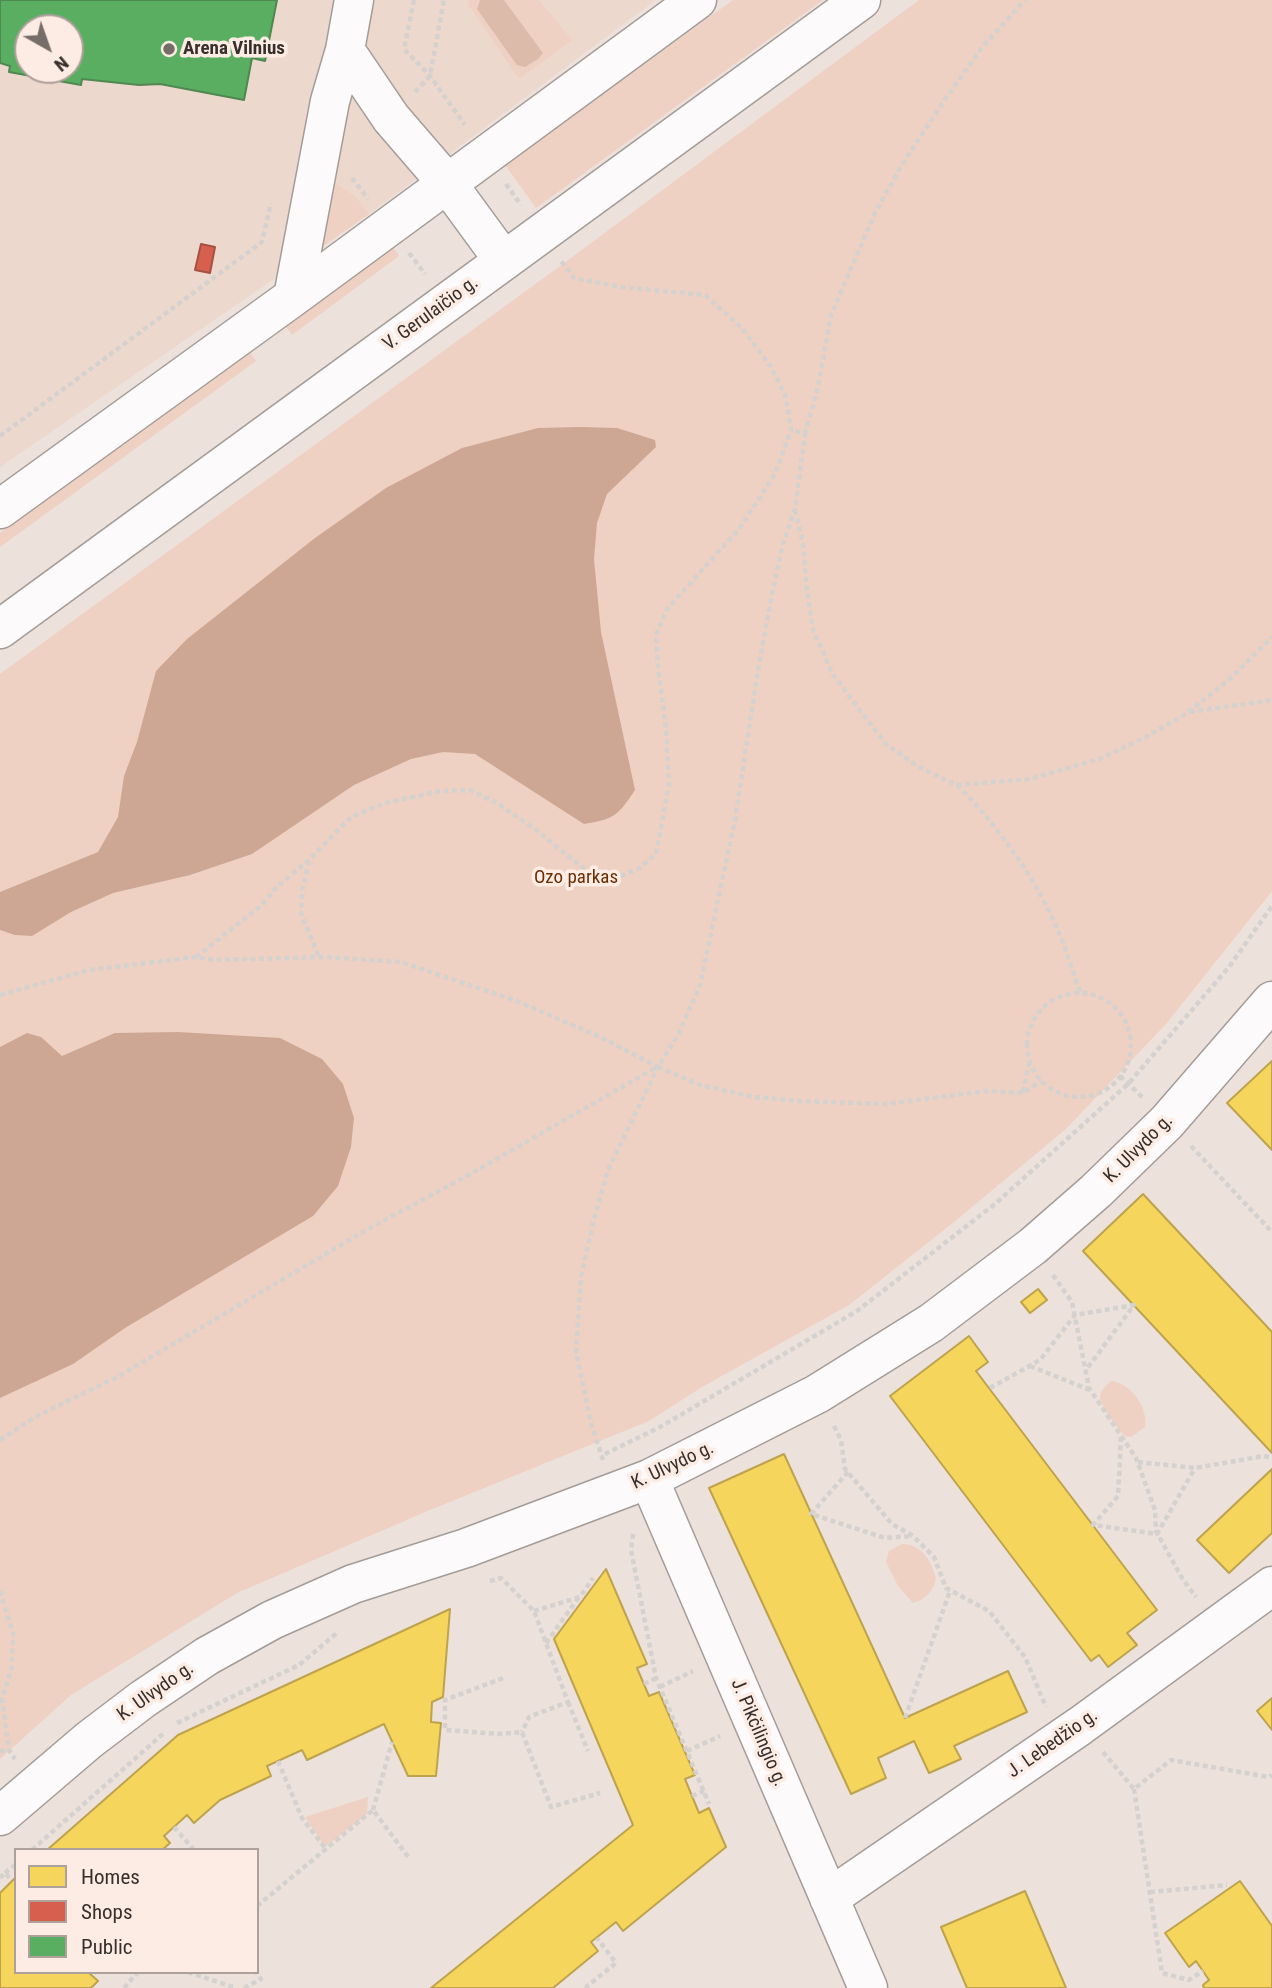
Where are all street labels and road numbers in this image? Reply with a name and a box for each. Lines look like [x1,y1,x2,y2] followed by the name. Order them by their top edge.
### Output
[379,272,483,356] street label: V. Gerulaičio g.
[1100,1110,1178,1188] street label: K. Ulvydo g.
[628,1437,718,1495] street label: K. Ulvydo g.
[113,1657,199,1727] street label: K. Ulvydo g.
[725,1676,791,1790] street label: J. Pikčilingio g.
[1003,1704,1103,1784] street label: J. Lebedžio g.

